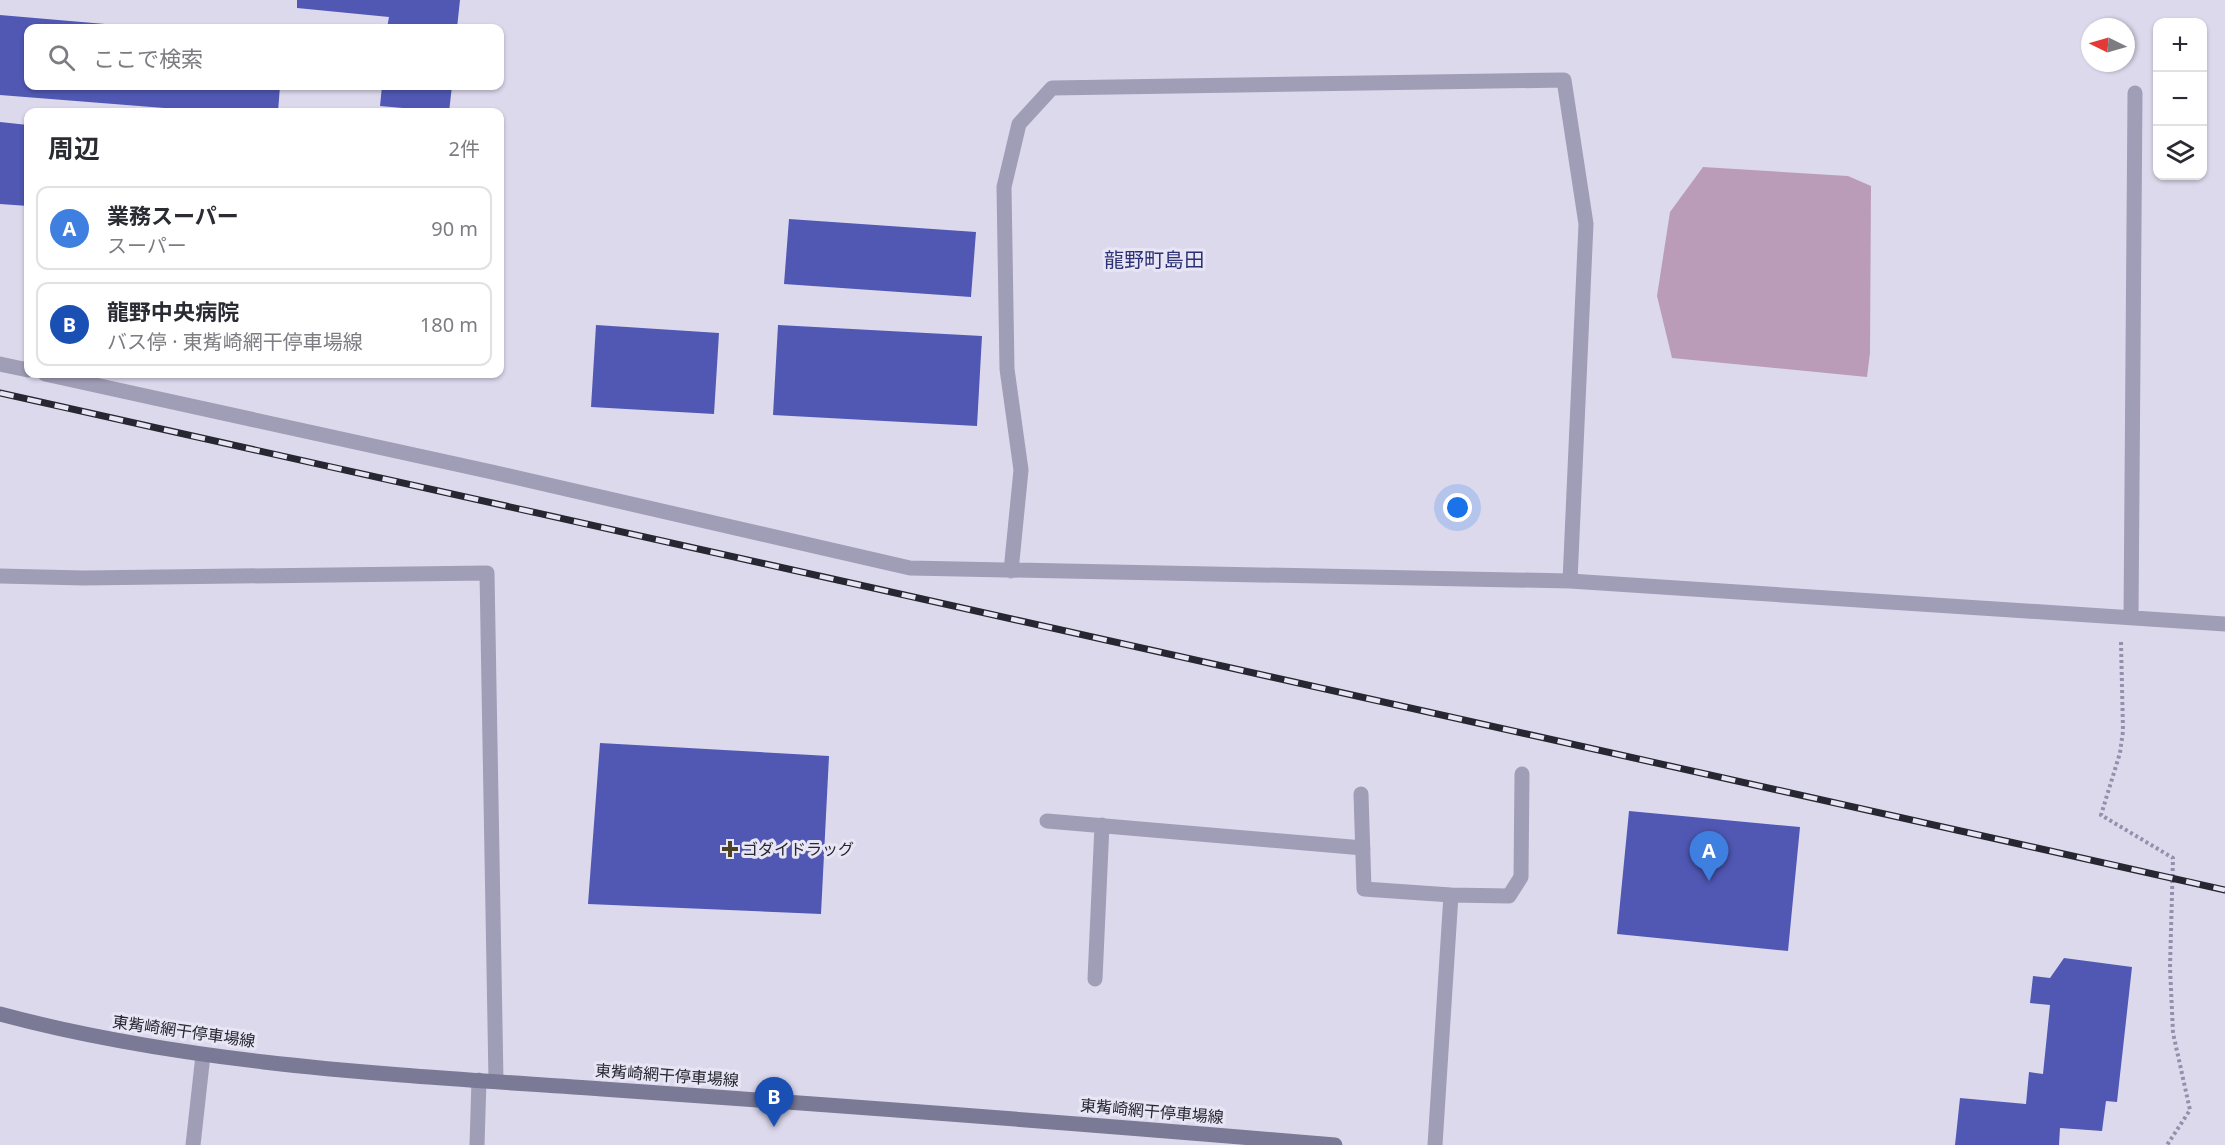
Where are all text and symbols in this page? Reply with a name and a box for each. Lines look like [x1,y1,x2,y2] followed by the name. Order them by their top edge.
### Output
[2081,18,2135,72] north arrow
[2153,18,2207,180] map controls
[2153,18,2207,72] button: +
[24,24,504,90] search box
[45,41,78,74] icon: search
[93,43,203,73] text: ここで検索
[2153,72,2207,126] button: −
[2153,126,2207,180] button: layers
[48,130,100,166] text: 周辺
[449,135,480,162] text: 2件
[107,200,239,230] text: 業務スーパー
[63,215,76,242] text: A
[431,215,478,242] text: 90 m
[107,232,187,259] text: スーパー
[1104,246,1204,273] district label: 龍野町島田
[107,296,239,326] text: 龍野中央病院
[63,311,76,338] text: B
[420,311,478,338] text: 180 m
[107,328,363,355] text: バス停 · 東觜崎網干停車場線
[1443,493,1472,522] your location
[1690,832,1728,881] pin: A
[742,838,854,860] place label: ゴダイドラッグ
[723,842,737,856] marker: ゴダイドラッグ
[111,1010,257,1052] street label: 東觜崎網干停車場線
[594,1059,740,1091] street label: 東觜崎網干停車場線
[754,1078,794,1127] pin: B
[1079,1094,1225,1128] street label: 東觜崎網干停車場線

